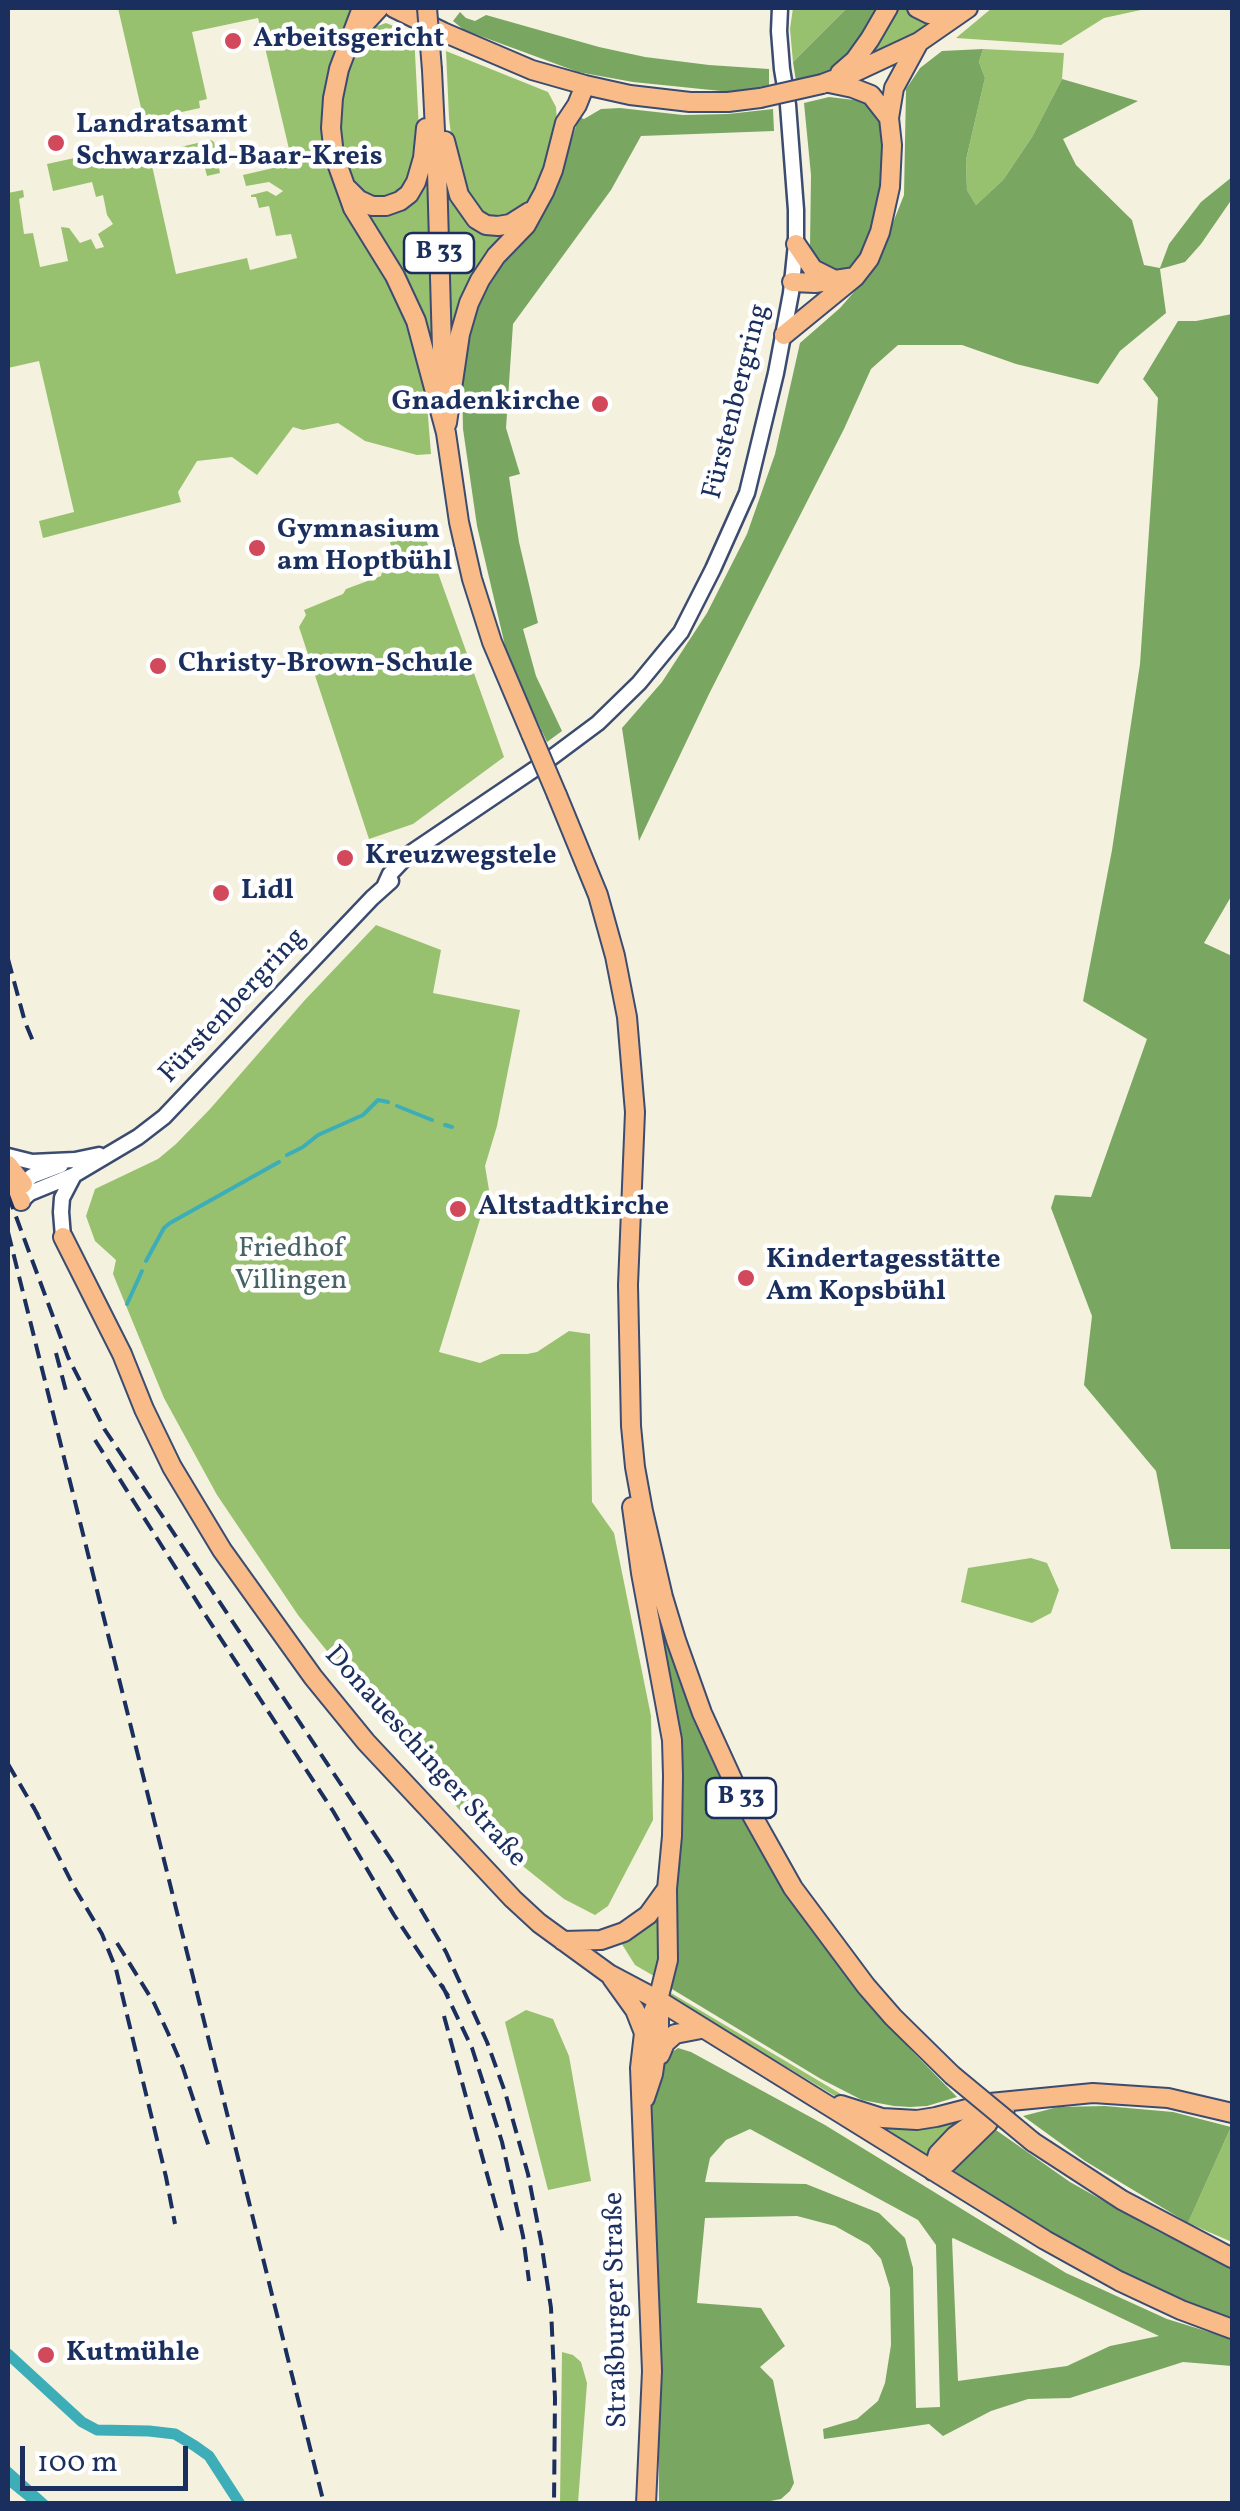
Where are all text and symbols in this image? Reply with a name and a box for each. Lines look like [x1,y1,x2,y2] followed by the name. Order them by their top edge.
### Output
[253,24,444,58] place label: Arbeitsgericht
[222,30,244,52] marker: Arbeitsgericht
[76,110,383,176] place label: Landratsamt Schwarzald-Baar-Kreis
[45,132,67,154] marker: Landratsamt Schwarzald-Baar-Kreis
[404,233,474,273] road number: B 33
[698,301,778,503] street label: Fürstenbergring
[391,387,580,421] place label: Gnadenkirche
[589,393,611,415] marker: Gnadenkirche
[277,515,452,581] place label: Gymnasium am Hoptbühl
[246,537,268,559] marker: Gymnasium am Hoptbühl
[178,649,473,683] place label: Christy-Brown-Schule
[147,655,169,677] marker: Christy-Brown-Schule
[365,841,557,875] place label: Kreuzwegstele
[334,847,356,869] marker: Kreuzwegstele
[241,876,294,910] place label: Lidl
[210,882,232,904] marker: Lidl
[154,922,314,1092] street label: Fürstenbergring
[478,1192,669,1226] place label: Altstadtkirche
[447,1198,469,1220] marker: Altstadtkirche
[235,1234,347,1300] park label: Friedhof Villingen
[766,1245,1000,1311] place label: Kindertagesstätte Am Kopsbühl
[735,1267,757,1289] marker: Kindertagesstätte Am Kopsbühl
[316,1640,532,1876] street label: Donaueschinger Straße
[706,1778,776,1818] road number: B 33
[599,2192,637,2428] street label: Straßburger Straße
[66,2338,200,2372] place label: Kutmühle
[35,2344,57,2366] marker: Kutmühle
[25,2426,192,2488] scale bar
[37,2442,118,2484] text: 100 m

